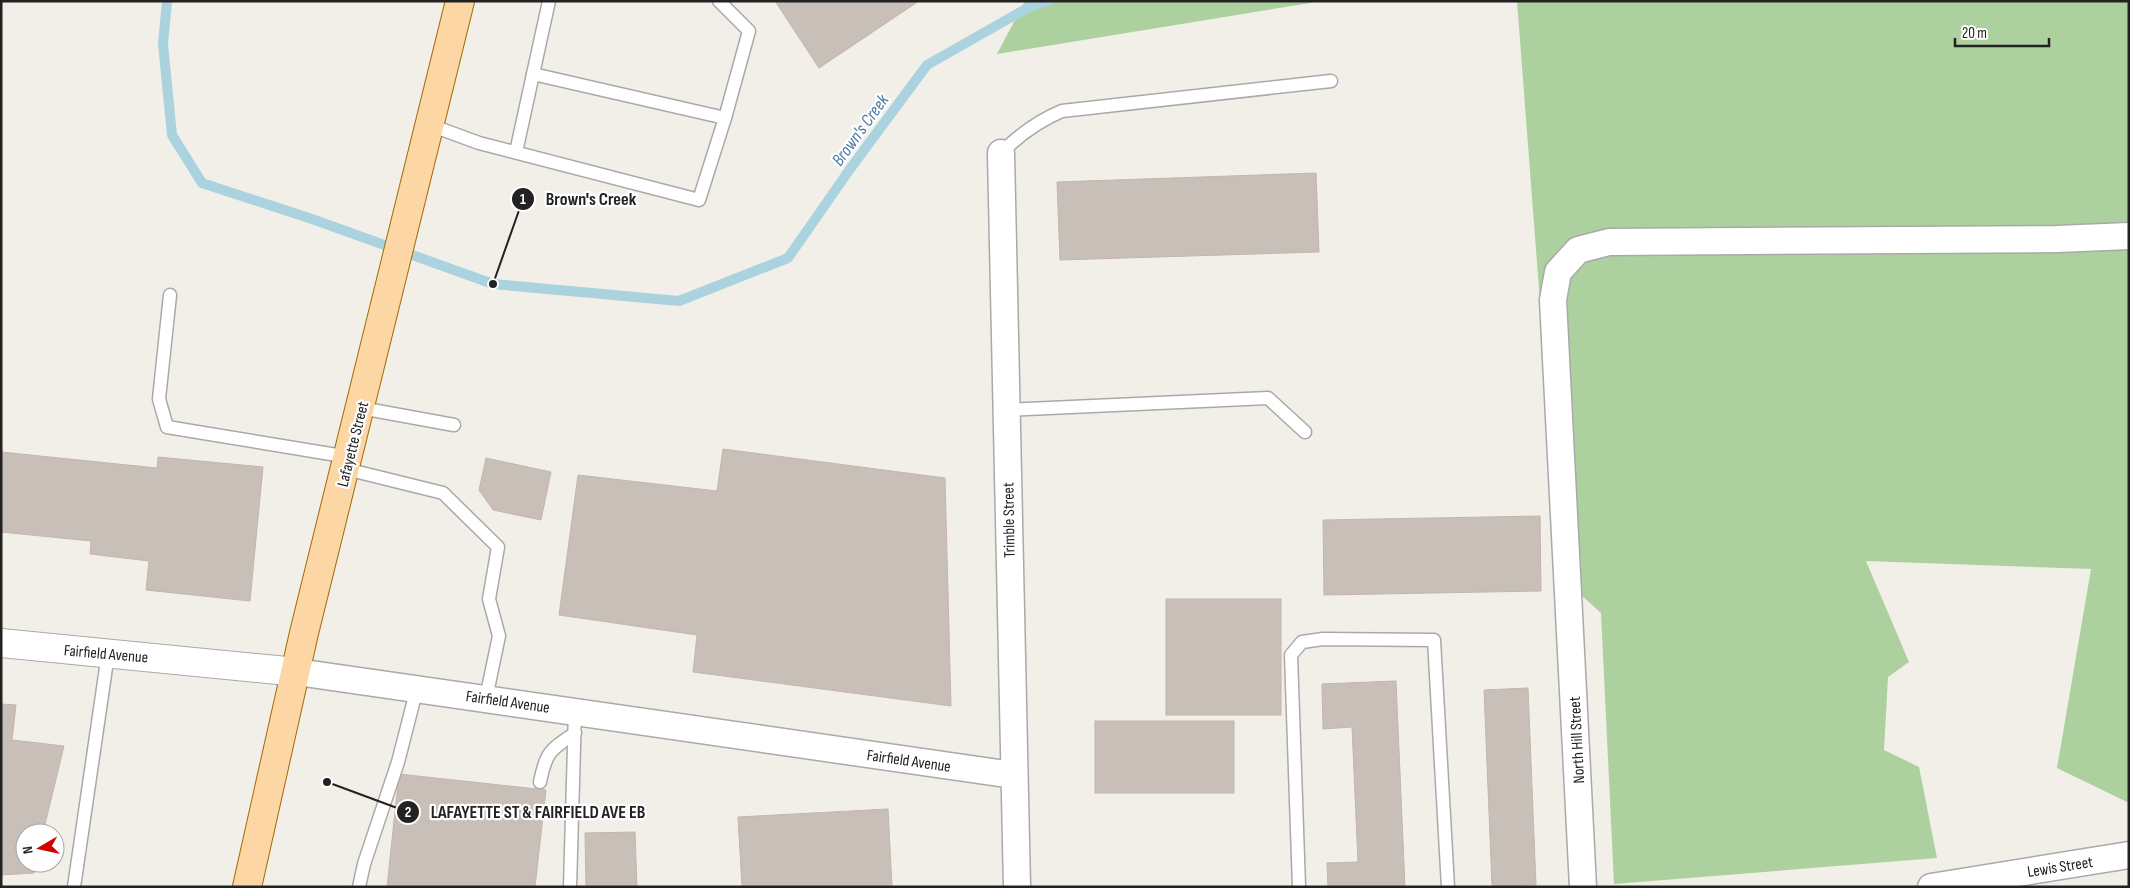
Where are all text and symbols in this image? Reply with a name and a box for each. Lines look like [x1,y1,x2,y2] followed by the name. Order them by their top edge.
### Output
[1955,15,2049,47] scale bar
[1962,24,1987,43] text: 20 m
[828,90,894,170] water label: Brown's Creek
[510,182,646,215] callout: Brown's Creek
[546,189,637,210] text: Brown's Creek
[520,190,526,209] text: 1
[334,400,373,489] street label: Lafayette Street
[999,482,1020,558] street label: Trimble Street
[63,641,149,668] street label: Fairfield Avenue
[465,687,551,718] street label: Fairfield Avenue
[1566,696,1589,784] street label: North Hill Street
[866,746,952,777] street label: Fairfield Avenue
[395,795,655,828] callout: LAFAYETTE ST & FAIRFIELD AVE EB
[431,802,646,823] text: LAFAYETTE ST & FAIRFIELD AVE EB
[405,803,411,822] text: 2
[15,823,65,873] north arrow
[19,845,37,855] text: N
[2026,853,2094,882] street label: Lewis Street

